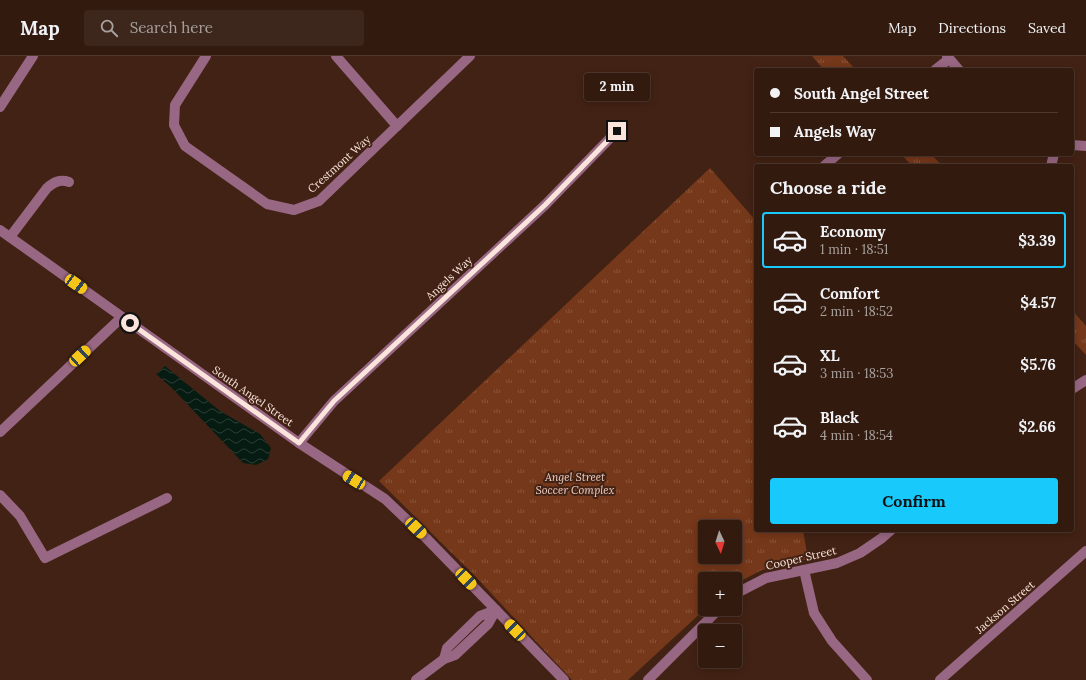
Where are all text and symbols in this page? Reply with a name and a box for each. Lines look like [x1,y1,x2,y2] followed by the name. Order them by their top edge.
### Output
[84,10,364,46] search box
[20,16,60,40] text: Map
[98,17,120,39] icon: search
[130,18,213,37] text: Search here
[888,19,916,37] text: Map
[938,19,1006,37] text: Directions
[1028,19,1066,37] text: Saved
[584,73,650,101] callout: 2 min
[600,78,634,95] text: 2 min
[794,84,929,103] text: South Angel Street
[608,122,626,140] route end
[794,122,876,141] text: Angels Way
[305,132,373,196] street label: Crestmont Way
[770,176,886,199] text: Choose a ride
[772,222,808,258] icon: car
[820,222,885,241] text: Economy
[1018,231,1056,250] text: $3.39
[820,241,889,258] text: 1 min · 18:51
[422,253,475,304] street label: Angels Way
[63,272,89,296] car
[772,284,808,320] icon: car
[820,284,880,303] text: Comfort
[1020,293,1056,312] text: $4.57
[820,303,893,320] text: 2 min · 18:52
[121,314,139,332] route start
[67,343,93,369] car
[772,346,808,382] icon: car
[820,346,840,365] text: XL
[1020,355,1056,374] text: $5.76
[210,363,297,430] street label: South Angel Street
[820,365,894,382] text: 3 min · 18:53
[772,408,808,444] icon: car
[820,408,859,427] text: Black
[1018,417,1056,436] text: $2.66
[820,427,893,444] text: 4 min · 18:54
[341,469,367,491] car
[536,470,614,497] park label: Angel Street Soccer Complex
[770,478,1058,524] button: Confirm
[403,515,429,541] car
[698,520,742,564] north arrow
[698,520,742,668] map controls
[764,543,838,573] street label: Cooper Street
[453,566,479,592] car
[698,572,742,616] button: +
[972,577,1038,637] street label: Jackson Street
[502,617,528,643] car
[698,624,742,668] button: −

